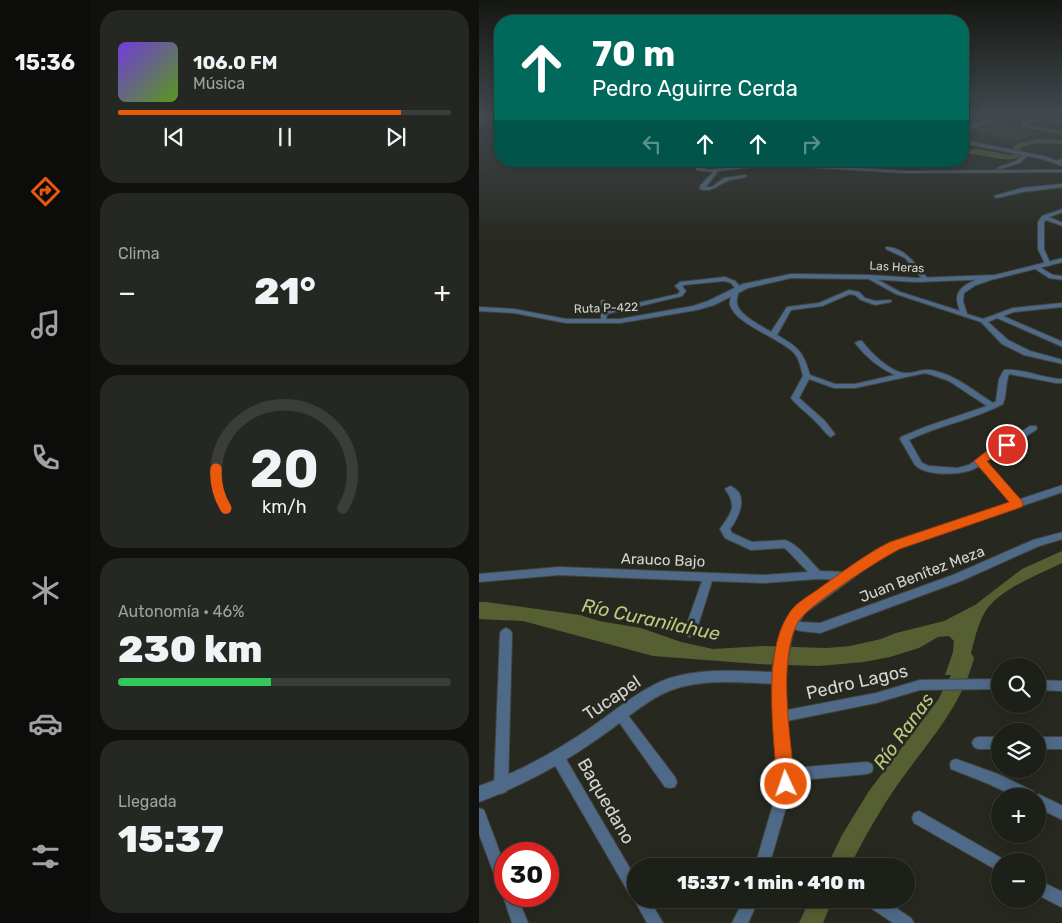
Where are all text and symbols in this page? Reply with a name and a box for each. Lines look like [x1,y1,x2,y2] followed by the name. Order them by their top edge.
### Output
[592,33,675,75] text: 70 m
[509,35,574,100] icon: ahead
[15,49,75,76] text: 15:36
[193,51,277,74] text: 106.0 FM
[193,74,245,93] text: Música
[592,75,798,102] text: Pedro Aguirre Cerda
[160,123,188,151] icon: previous
[271,123,299,151] icon: pause
[382,123,410,151] icon: next
[638,130,666,158] icon: left
[691,130,719,158] icon: ahead
[744,130,772,158] icon: ahead
[797,130,825,158] icon: right
[28,174,63,209] icon: directions
[118,244,159,263] text: Clima
[869,259,925,275] street label: Las Heras
[254,268,316,314] text: 21°
[118,276,136,309] text: −
[434,276,451,309] text: +
[574,300,638,316] street label: Ruta P-422
[28,307,63,342] icon: music
[986,424,1028,466] pin
[993,431,1021,459] icon: arrive
[250,438,319,500] text: 20
[28,440,63,475] icon: phone
[262,496,307,517] text: km/h
[857,542,987,606] street label: Juan Benítez Meza
[621,550,705,570] street label: Arauco Bajo
[28,573,63,608] icon: climate
[580,594,722,645] water label: Río Curanilahue
[118,602,244,621] text: Autonomía · 46%
[118,626,262,672] text: 230 km
[991,658,1046,908] map controls
[991,658,1046,713] button: search
[804,660,910,704] street label: Pedro Lagos
[579,671,645,725] street label: Tucapel
[868,688,939,774] water label: Río Ranas
[28,706,63,741] icon: car
[991,723,1046,778] button: layers
[573,754,639,848] street label: Baquedano
[759,757,811,809] position arrow
[991,788,1046,843] button: +
[118,792,177,811] text: Llegada
[118,816,224,862] text: 15:37
[28,839,63,874] icon: filters
[494,842,559,907] speed limit sign: 30
[991,853,1046,908] button: −
[677,871,865,894] text: 15:37 · 1 min · 410 m

